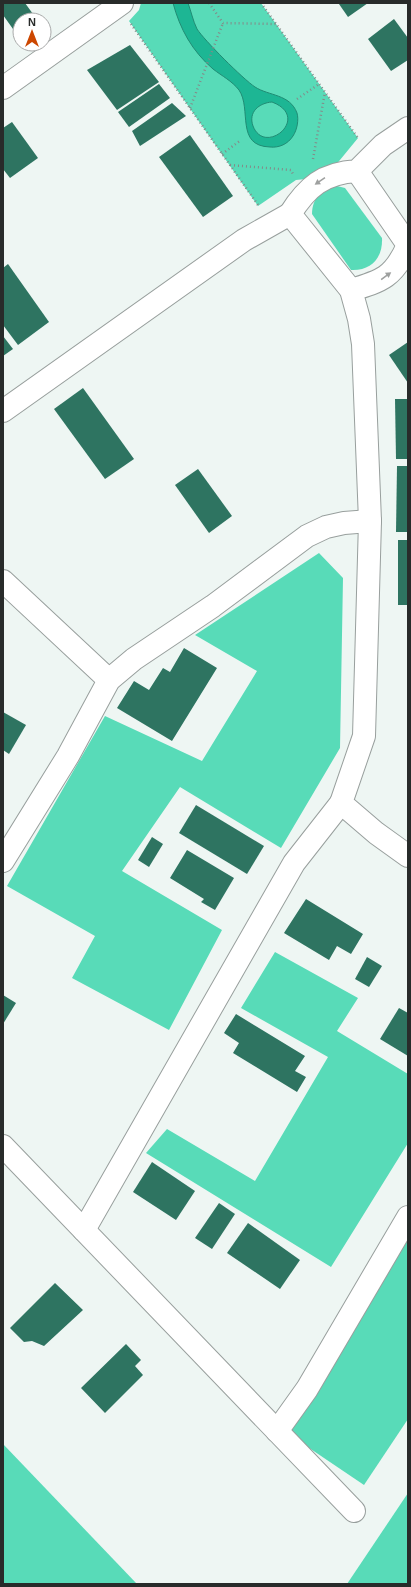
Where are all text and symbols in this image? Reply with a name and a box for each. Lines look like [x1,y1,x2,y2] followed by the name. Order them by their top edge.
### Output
[12,12,52,52] north arrow
[28,16,36,28] text: N
[315,177,325,185] one-way arrow
[381,272,392,280] one-way arrow

